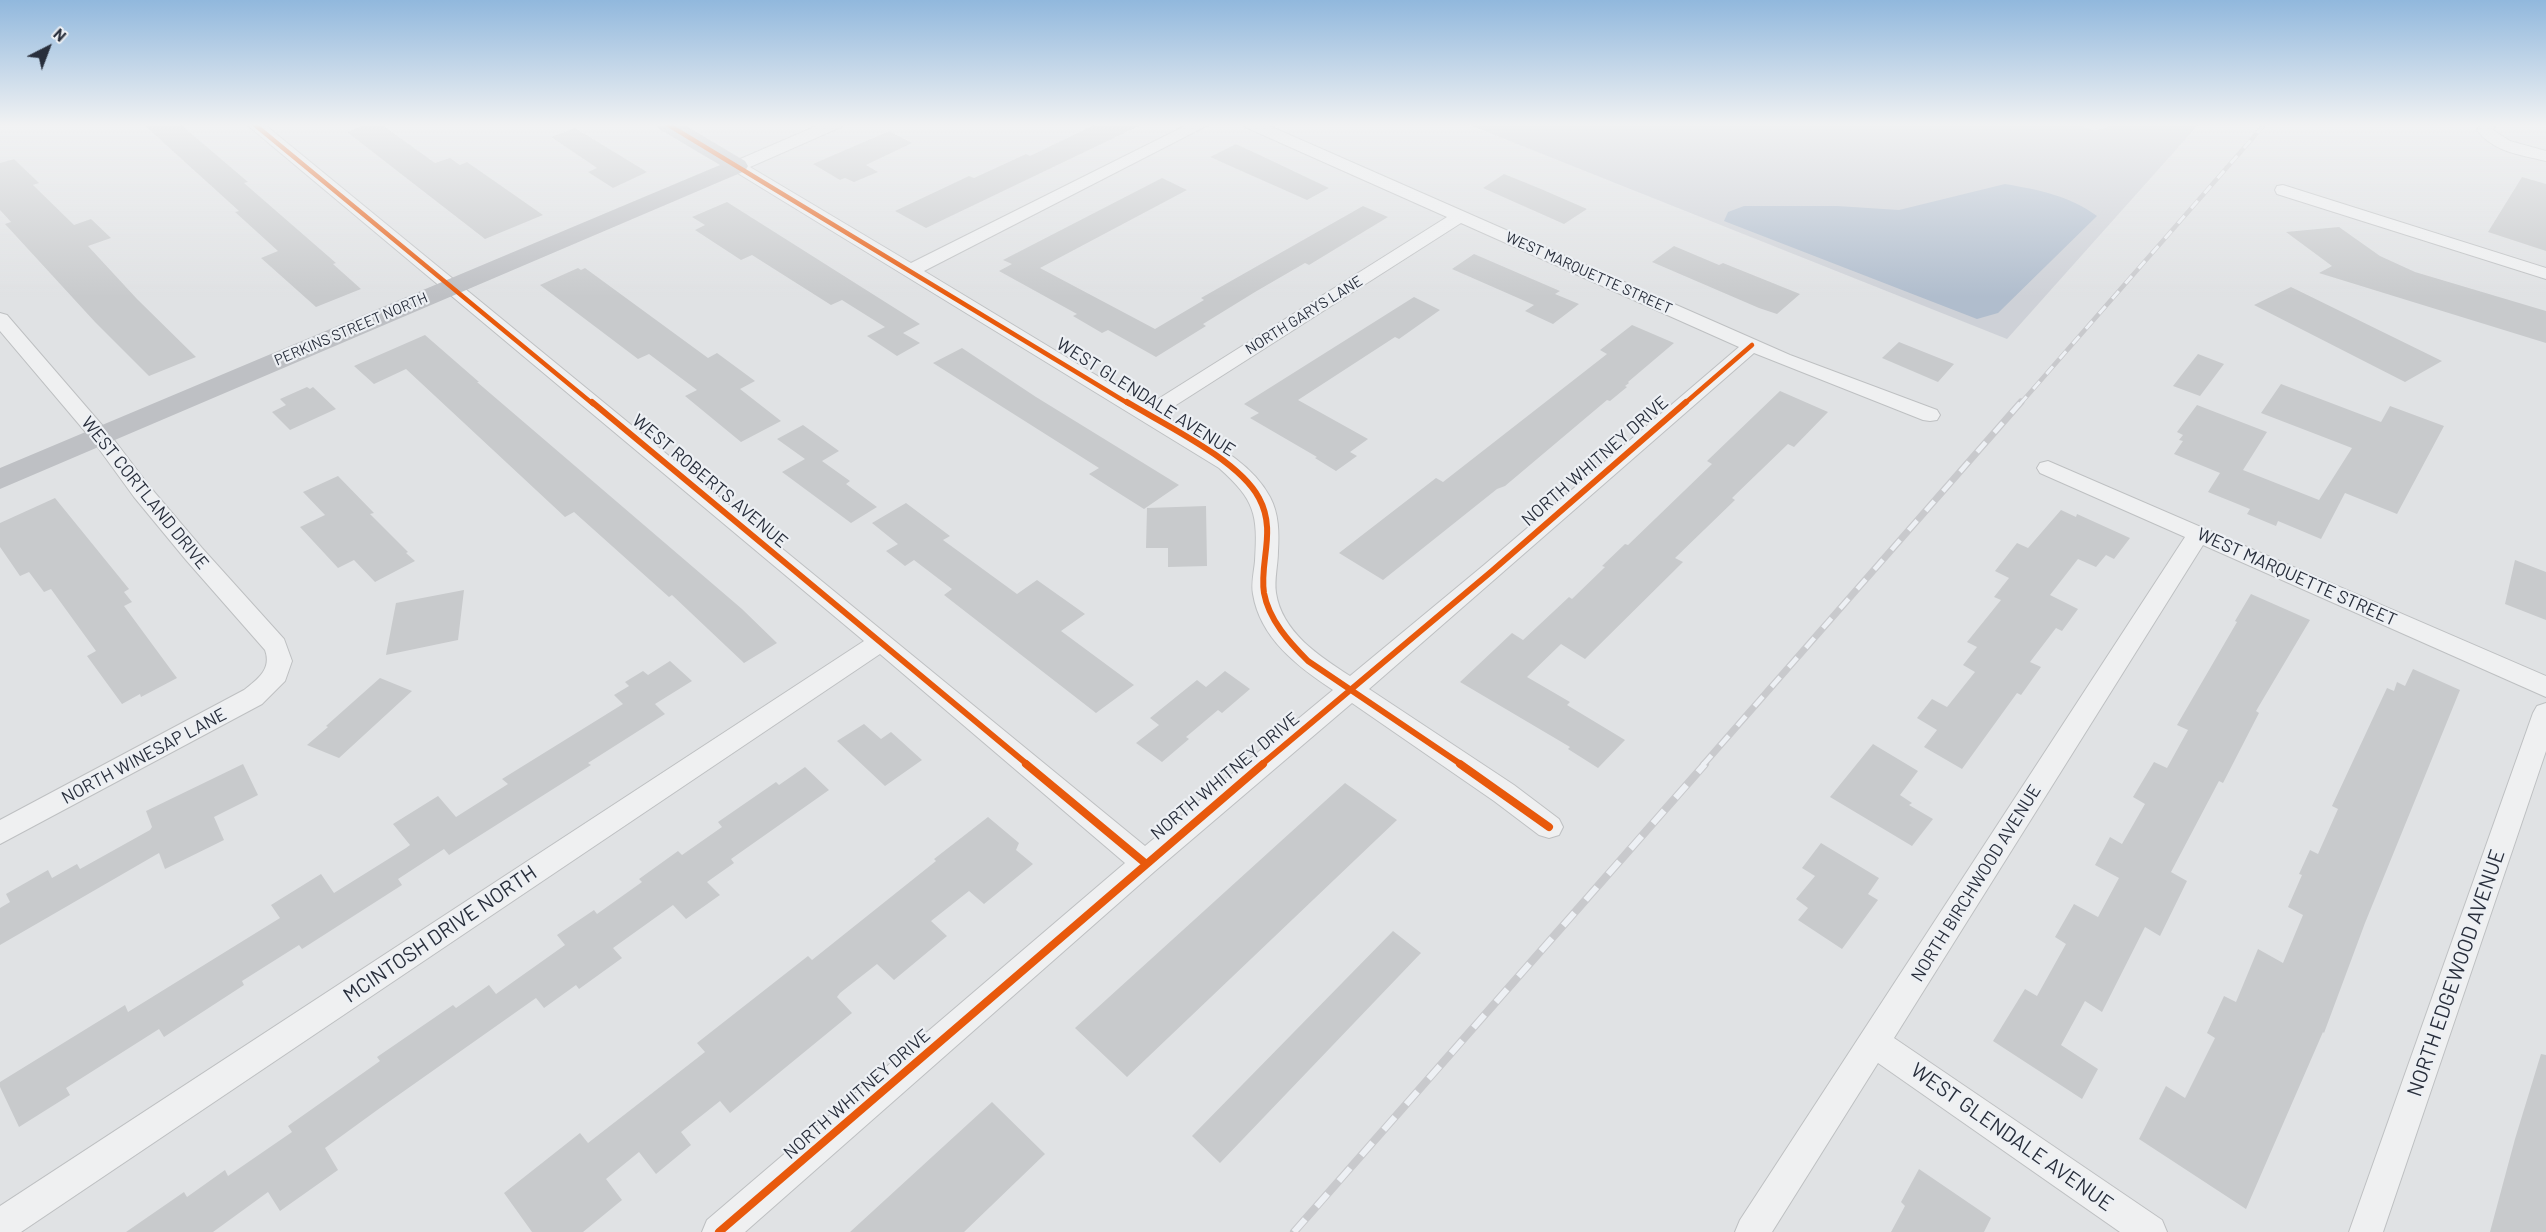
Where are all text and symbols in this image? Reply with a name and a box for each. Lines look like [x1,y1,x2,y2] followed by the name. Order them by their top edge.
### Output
[18,18,78,78] north arrow
[50,24,71,45] text: N
[1503,228,1675,318] street label: WEST MARQUETTE STREET
[1242,272,1366,358] street label: NORTH GARYS LANE
[272,288,430,370] street label: PERKINS STREET NORTH
[1053,333,1239,461] street label: WEST GLENDALE AVENUE
[1517,391,1673,531] street label: NORTH WHITNEY DRIVE
[628,410,792,552] street label: WEST ROBERTS AVENUE
[77,412,213,574] street label: WEST CORTLAND DRIVE
[2194,523,2400,631] street label: WEST MARQUETTE STREET
[58,703,230,809] street label: NORTH WINESAP LANE
[1146,708,1304,844] street label: NORTH WHITNEY DRIVE
[1906,781,2046,985] street label: NORTH BIRCHWOOD AVENUE
[2402,846,2510,1100] street label: NORTH EDGEWOOD AVENUE
[339,860,541,1008] street label: MCINTOSH DRIVE NORTH
[779,1024,935,1164] street label: NORTH WHITNEY DRIVE
[1906,1057,2118,1217] street label: WEST GLENDALE AVENUE

